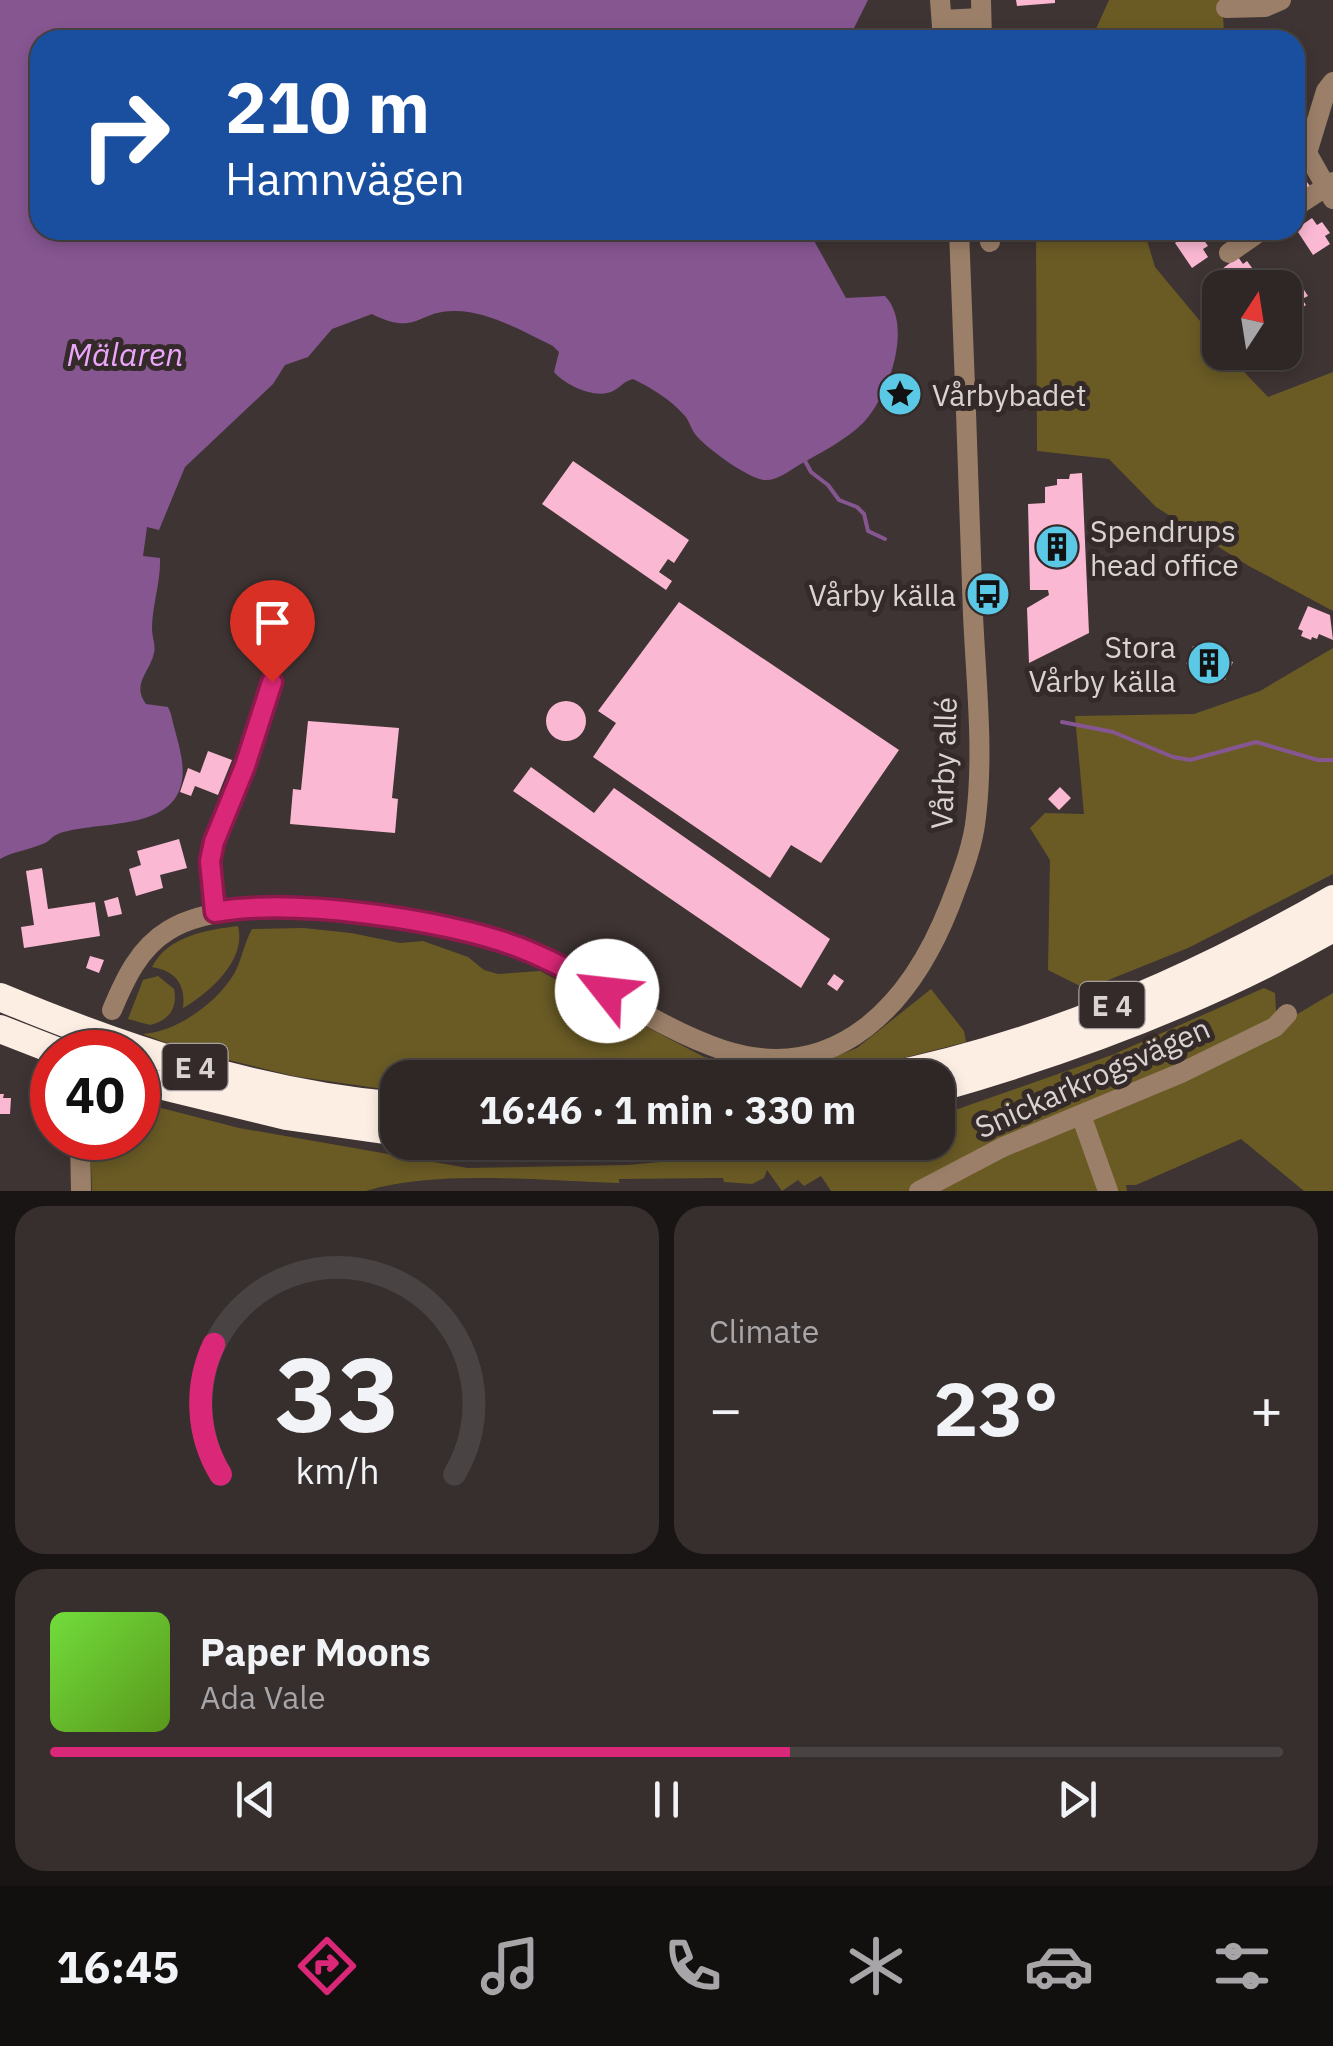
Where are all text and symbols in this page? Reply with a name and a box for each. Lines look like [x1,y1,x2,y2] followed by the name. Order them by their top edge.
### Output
[225,61,430,152] text: 210 m
[60,70,190,200] icon: right
[225,149,465,207] text: Hamnvägen
[1202,270,1302,370] north arrow
[1202,270,1302,370] map controls
[67,333,183,375] water label: Mälaren
[877,371,923,417] place icon: Vårbybadet
[932,375,1086,414] place label: Vårbybadet
[1090,511,1239,584] place label: Spendrups head office
[1034,524,1080,570] building icon: Spendrups head office
[965,571,1011,617] bus stop icon: Vårby källa
[808,575,956,614] place label: Vårby källa
[230,580,315,683] pin
[245,595,300,650] icon: arrive
[1028,627,1176,700] place label: Stora Vårby källa
[1186,640,1232,686] building icon: Stora Vårby källa
[921,696,965,830] street label: Vårby allé
[555,939,659,1043] position arrow
[1080,982,1144,1028] road number: E 4
[969,1008,1215,1146] street label: Snickarkrogsvägen
[30,1030,160,1160] speed limit sign: 40
[162,1044,228,1090] road number: E 4
[479,1085,856,1134] text: 16:46 · 1 min · 330 m
[709,1310,819,1352] text: Climate
[275,1325,399,1461] text: 33
[933,1359,1059,1457] text: 23°
[709,1373,742,1444] text: −
[1250,1373,1283,1444] text: +
[295,1447,379,1494] text: km/h
[200,1627,431,1676] text: Paper Moons
[200,1676,326,1718] text: Ada Vale
[228,1772,283,1827] icon: previous
[639,1772,694,1827] icon: pause
[1050,1772,1105,1827] icon: next
[292,1931,362,2001] icon: directions
[475,1931,545,2001] icon: music
[658,1931,728,2001] icon: phone
[841,1931,911,2001] icon: climate
[1024,1931,1094,2001] icon: car
[1207,1931,1277,2001] icon: filters
[56,1937,179,1995] text: 16:45

